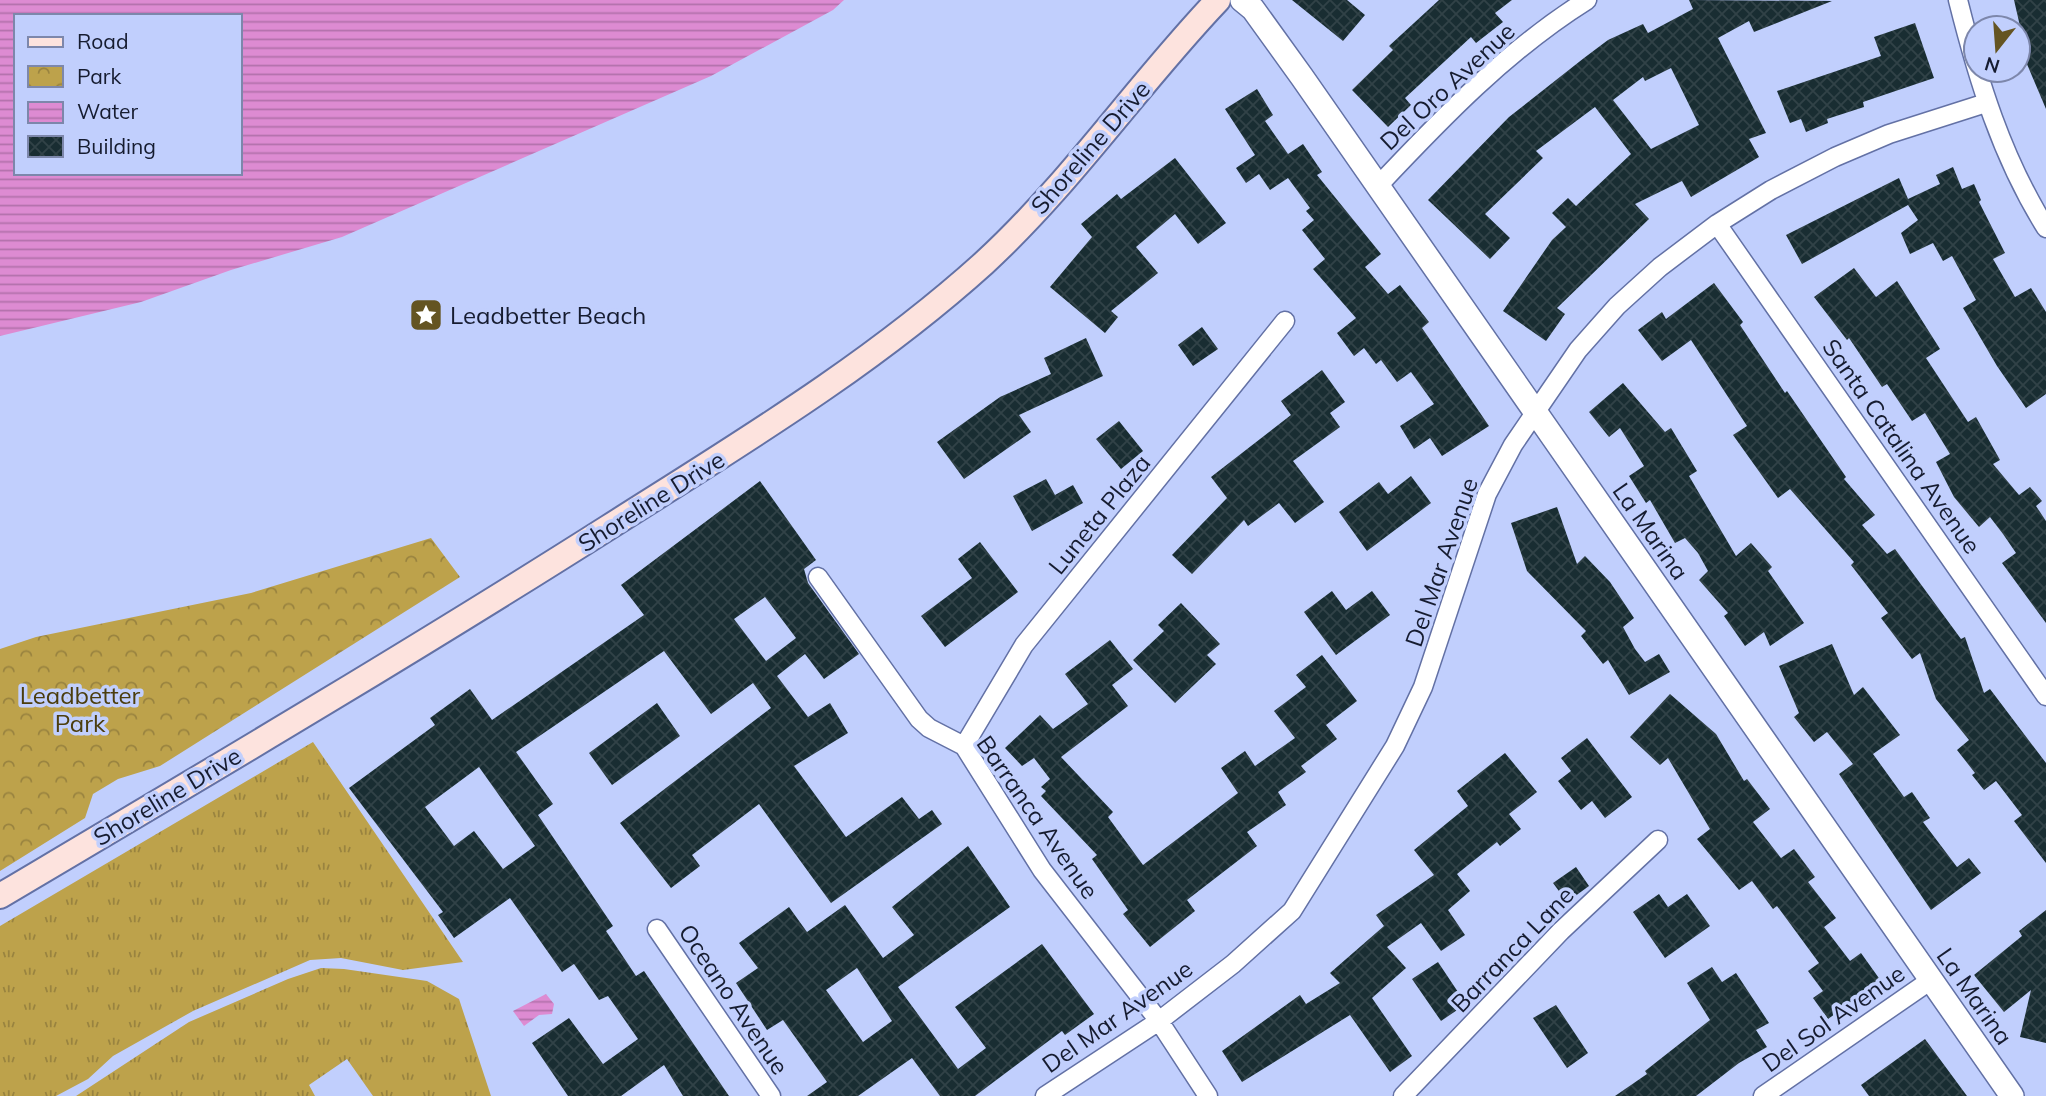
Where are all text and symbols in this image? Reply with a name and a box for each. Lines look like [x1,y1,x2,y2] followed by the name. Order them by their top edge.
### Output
[14,14,242,175] legend
[1962,14,2032,84] north arrow
[1373,16,1521,156] street label: Del Oro Avenue
[77,28,128,54] text: Road
[1982,52,2002,79] text: N
[77,63,121,89] text: Park
[1024,74,1156,220] street label: Shoreline Drive
[77,98,138,124] text: Water
[77,133,156,159] text: Building
[407,296,445,334] place icon: Leadbetter Beach
[450,300,646,330] place label: Leadbetter Beach
[1816,333,1988,559] street label: Santa Catalina Avenue
[572,444,730,558] street label: Shoreline Drive
[1042,448,1156,580] street label: Luneta Plaza
[1398,474,1484,650] street label: Del Mar Avenue
[1607,477,1695,585] street label: La Marina
[20,680,140,738] park label: Leadbetter Park
[970,730,1106,904] street label: Barranca Avenue
[88,740,246,852] street label: Shoreline Drive
[1444,880,1580,1018] street label: Barranca Lane
[673,918,795,1080] street label: Oceano Avenue
[1931,942,2019,1050] street label: La Marina
[1036,953,1198,1079] street label: Del Mar Avenue
[1756,958,1910,1078] street label: Del Sol Avenue

